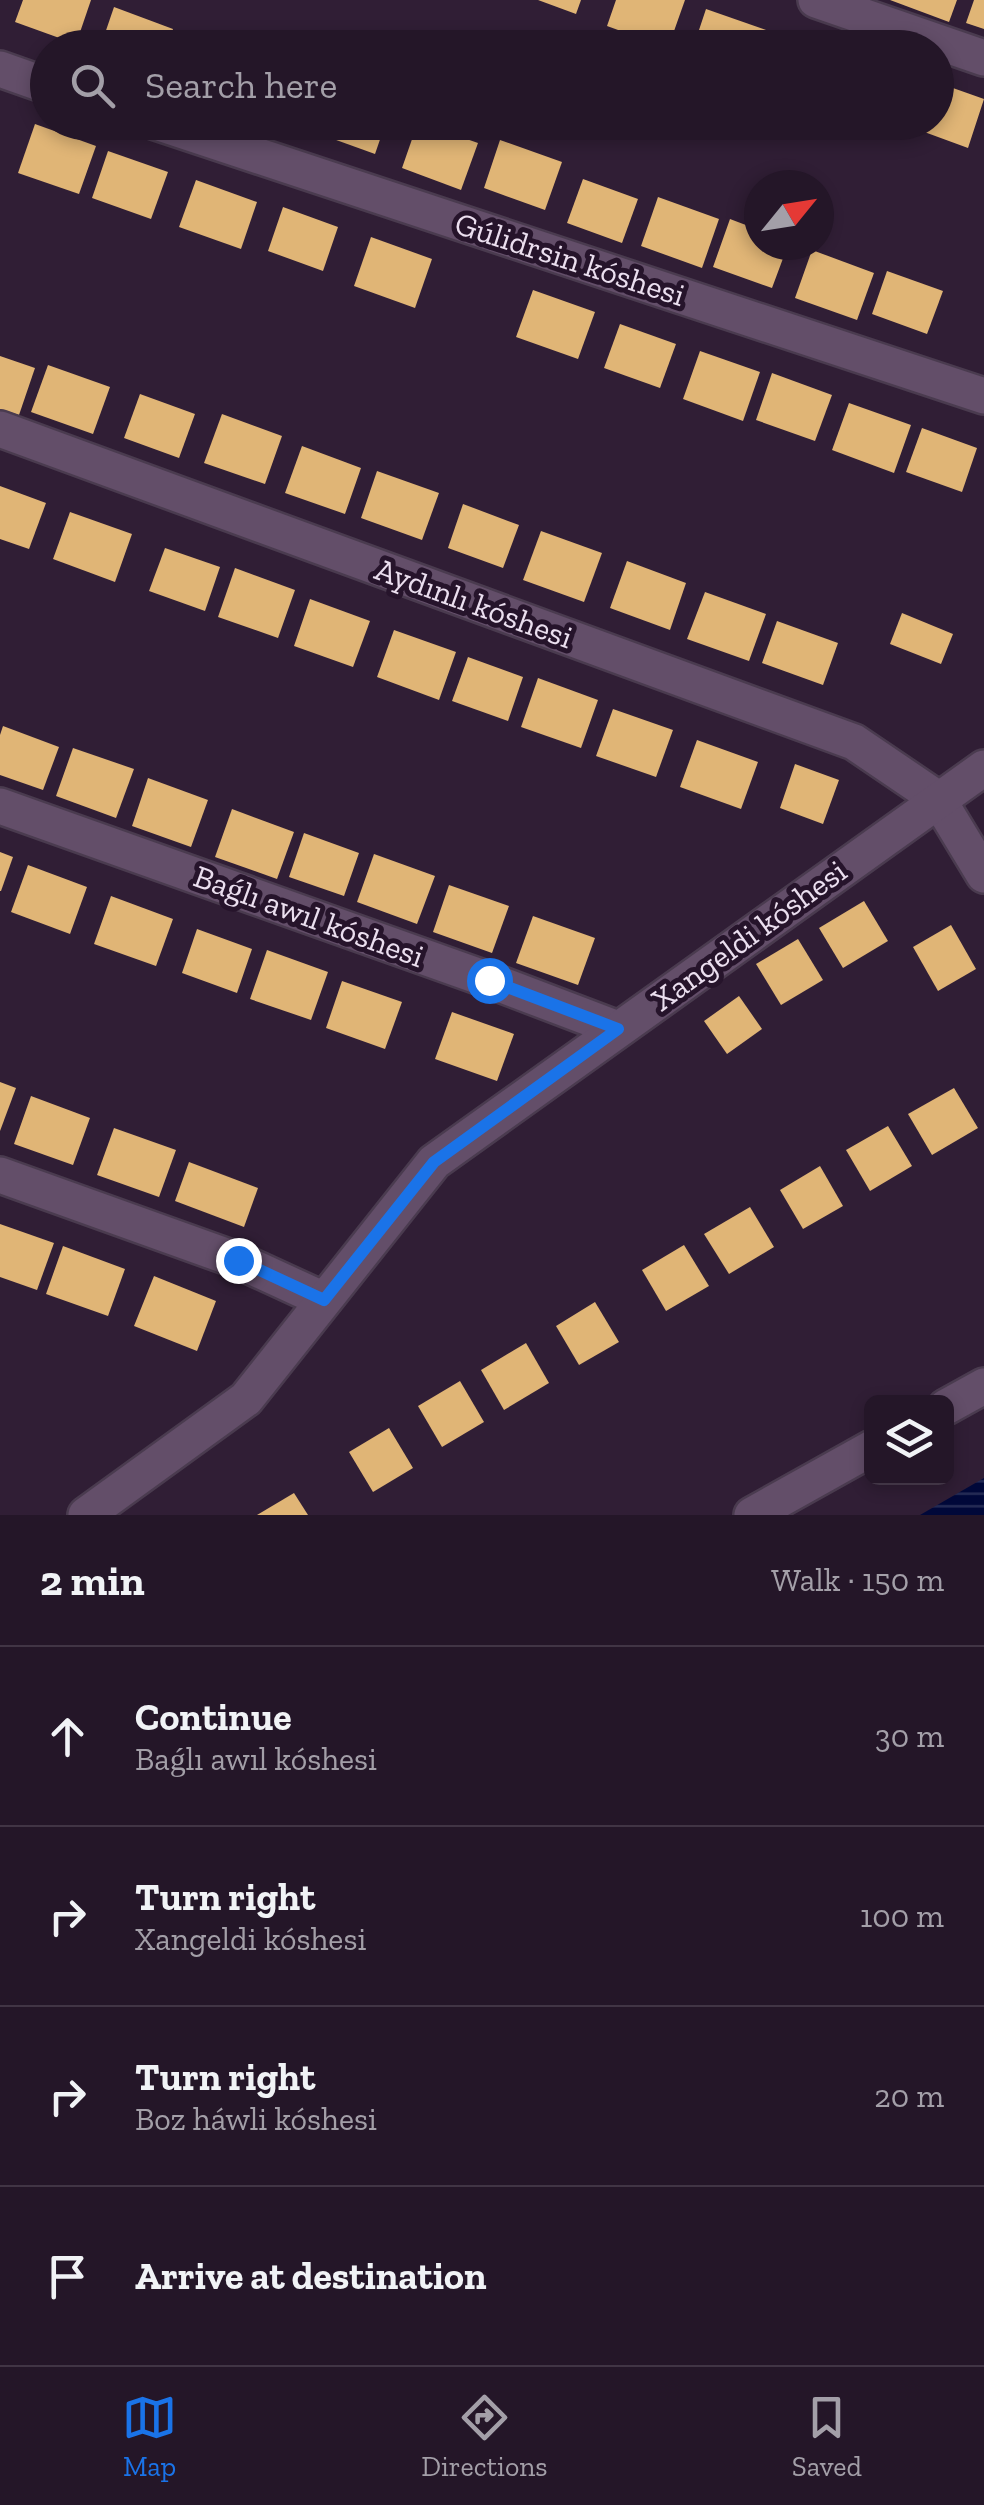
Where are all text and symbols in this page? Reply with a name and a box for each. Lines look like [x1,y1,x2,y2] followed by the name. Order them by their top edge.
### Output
[30,30,954,140] search box
[65,58,120,113] icon: search
[145,62,337,108] text: Search here
[744,170,834,260] north arrow
[450,204,690,314] street label: Gúlidrsin kóshesi
[370,550,578,656] street label: Aydınlı kóshesi
[644,852,854,1018] street label: Xangeldi kóshesi
[189,857,429,975] street label: Baǵlı awıl kóshesi
[467,958,513,1004] route start
[216,1238,262,1284] route end
[864,1395,954,1485] map controls
[864,1395,954,1485] button: layers
[40,1555,145,1606] text: 2 min
[771,1561,944,1599] text: Walk · 150 m
[135,1694,292,1740] text: Continue
[40,1709,95,1764] icon: ahead
[875,1717,944,1755] text: 30 m
[135,1740,377,1778] text: Baǵlı awıl kóshesi
[135,1874,315,1920] text: Turn right
[40,1889,95,1944] icon: right
[860,1897,944,1935] text: 100 m
[135,1920,366,1958] text: Xangeldi kóshesi
[135,2054,315,2100] text: Turn right
[40,2069,95,2124] icon: right
[874,2077,944,2115] text: 20 m
[135,2100,377,2138] text: Boz háwli kóshesi
[40,2249,95,2304] icon: arrive
[135,2253,486,2299] text: Arrive at destination
[122,2390,177,2483] tab: Map
[421,2390,548,2483] tab: Directions
[792,2390,862,2483] tab: Saved

